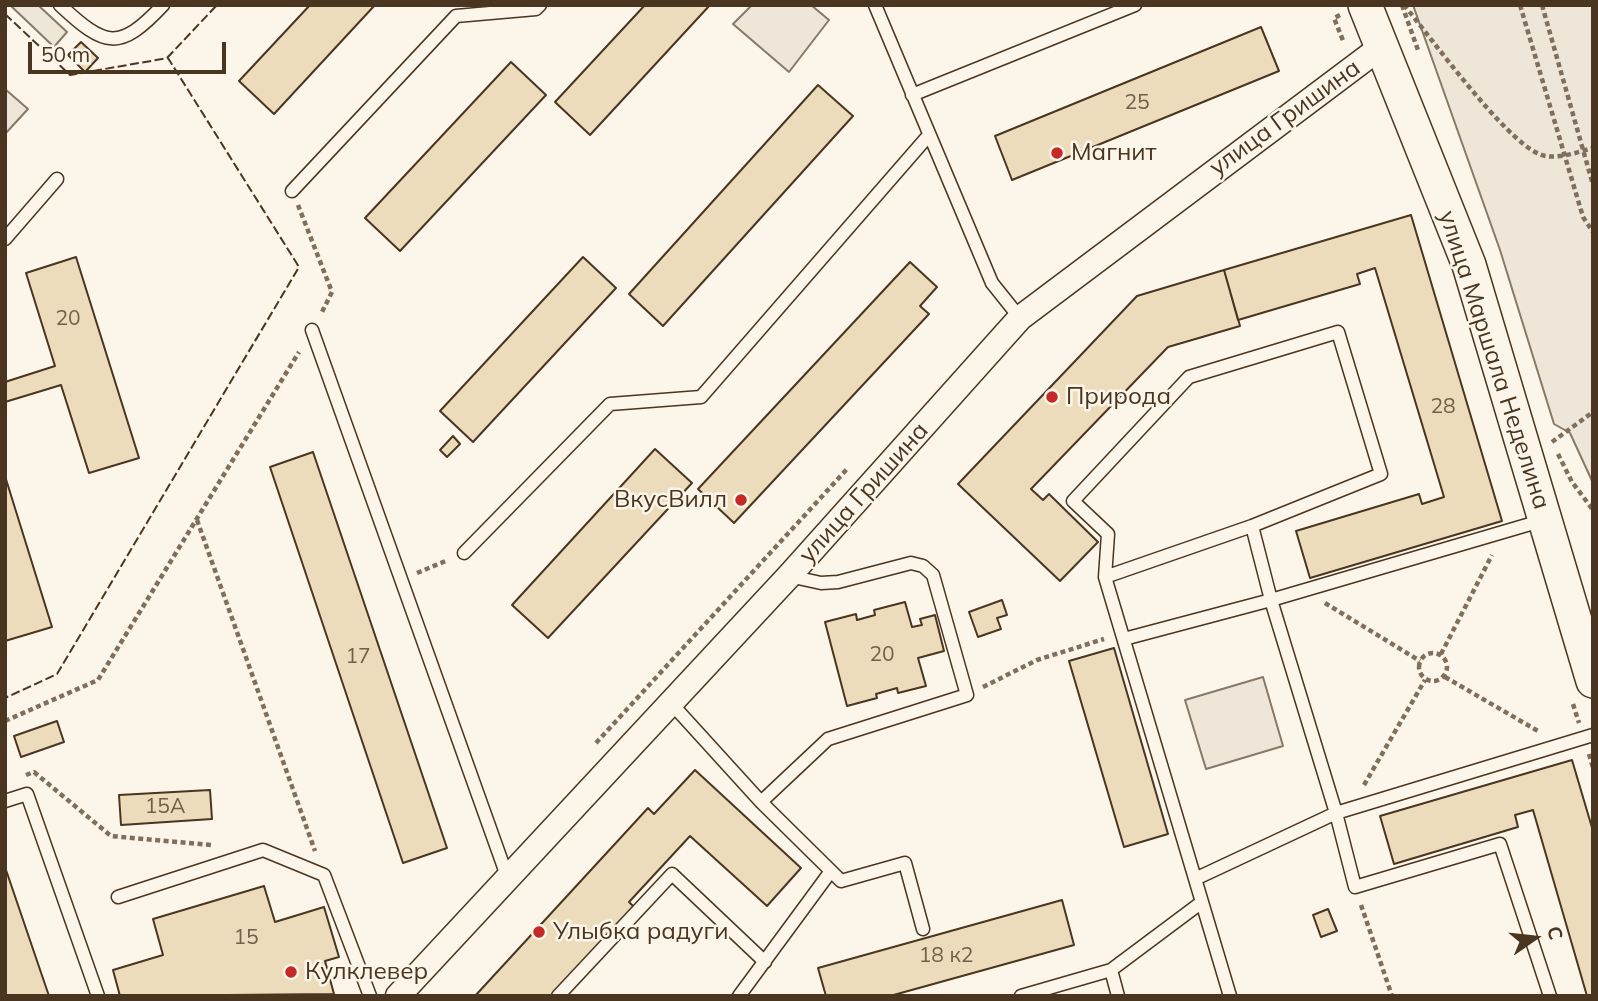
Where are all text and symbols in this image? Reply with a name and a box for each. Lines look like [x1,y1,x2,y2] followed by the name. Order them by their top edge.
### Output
[32,28,229,72] scale bar
[41,41,90,67] text: 50 m
[1204,54,1366,182] street label: улица Гришина
[1124,90,1150,116] house number: 25
[1071,139,1156,167] place label: Магнит
[1049,145,1065,161] marker: Магнит
[1432,207,1556,513] street label: улица Маршала Неделина
[55,306,81,332] house number: 20
[1066,383,1171,411] place label: Природа
[1044,389,1060,405] marker: Природа
[1430,394,1456,420] house number: 28
[793,417,935,569] street label: улица Гришина
[614,486,727,514] place label: ВкусВилл
[733,492,749,508] marker: ВкусВилл
[869,642,895,668] house number: 20
[345,644,371,670] house number: 17
[145,794,185,820] house number: 15А
[1500,903,1570,973] north arrow
[553,918,729,946] place label: Улыбка радуги
[531,924,547,940] marker: Улыбка радуги
[1542,924,1569,942] text: С
[233,925,259,951] house number: 15
[919,943,973,969] house number: 18 к2
[305,958,428,986] place label: Кулклевер
[283,964,299,980] marker: Кулклевер

